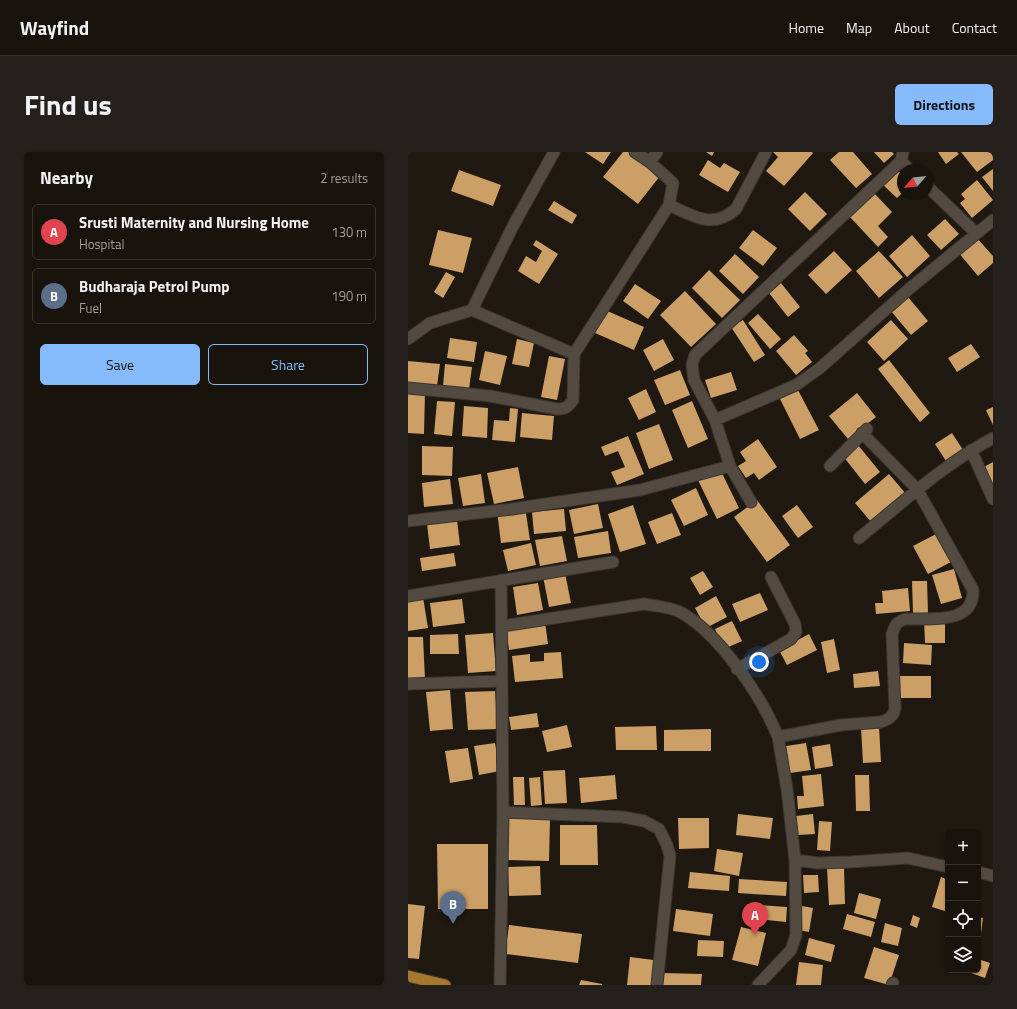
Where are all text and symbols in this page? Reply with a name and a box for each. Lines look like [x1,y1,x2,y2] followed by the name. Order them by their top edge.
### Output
[20,13,89,42] text: Wayfind
[789,17,824,38] text: Home
[846,17,872,38] text: Map
[894,17,930,38] text: About
[952,17,997,38] text: Contact
[24,83,112,126] text: Find us
[895,84,993,125] button: Directions
[897,164,933,200] north arrow
[40,165,93,191] text: Nearby
[320,168,368,188] text: 2 results
[79,211,309,234] text: Srusti Maternity and Nursing Home
[50,222,58,242] text: A
[331,222,367,242] text: 130 m
[79,234,124,254] text: Hospital
[79,275,229,298] text: Budharaja Petrol Pump
[50,286,58,306] text: B
[331,286,367,306] text: 190 m
[79,298,102,318] text: Fuel
[40,344,200,385] button: Save
[208,344,368,385] button: Share
[749,652,769,672] your location
[945,829,981,973] map controls
[945,829,981,865] button: +
[945,865,981,901] button: −
[440,891,466,924] pin: B
[945,901,981,937] button: locate
[742,902,768,935] pin: A
[945,937,981,973] button: layers

